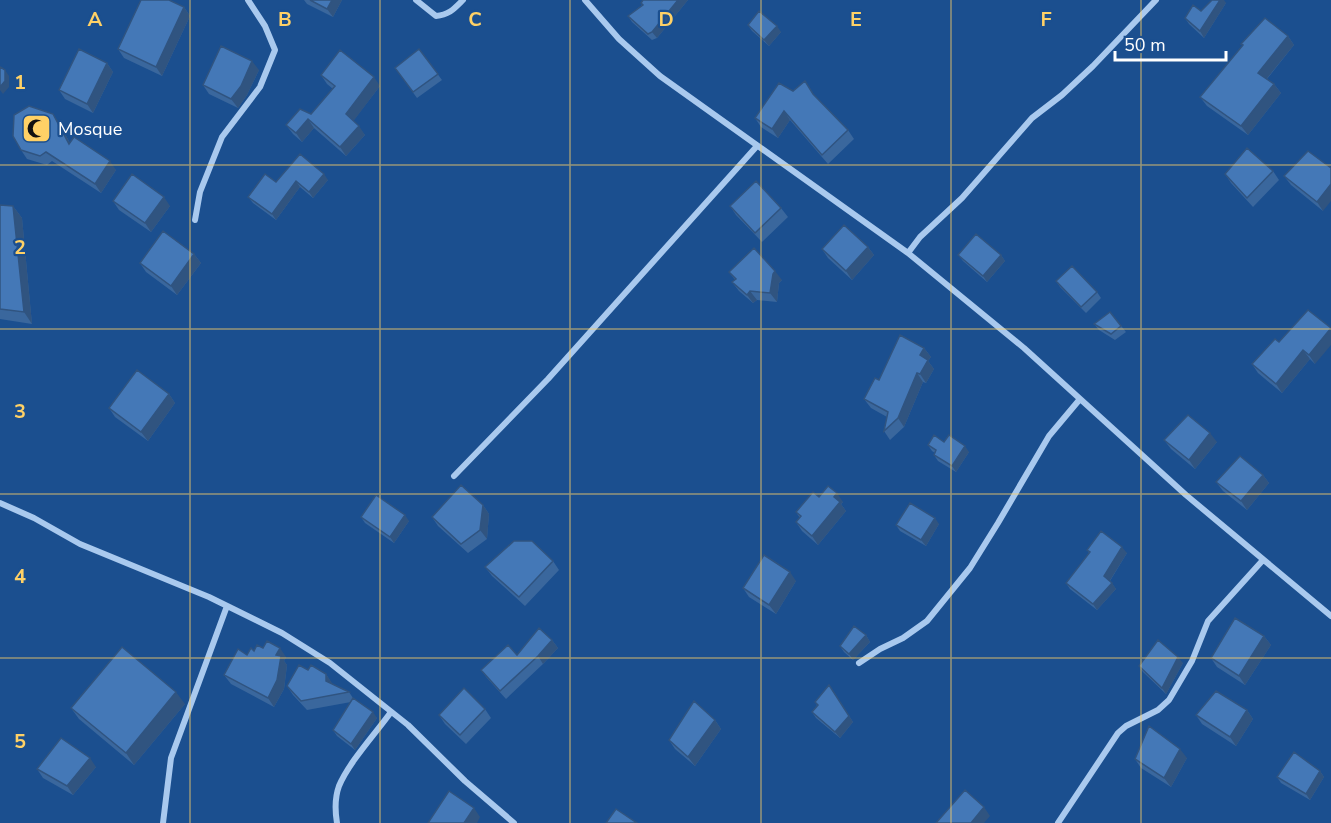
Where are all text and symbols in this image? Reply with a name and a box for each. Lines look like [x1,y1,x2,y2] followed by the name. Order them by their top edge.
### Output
[88,6,103,33] text: A
[278,6,292,33] text: B
[468,6,482,33] text: C
[658,6,674,33] text: D
[850,6,862,33] text: E
[1040,6,1052,33] text: F
[1115,24,1226,62] scale bar
[1124,33,1166,57] text: 50 m
[14,69,26,96] text: 1
[21,113,53,145] mosque icon: Mosque
[58,117,122,141] place label: Mosque
[14,234,26,261] text: 2
[14,398,26,425] text: 3
[14,563,26,590] text: 4
[14,728,26,755] text: 5

